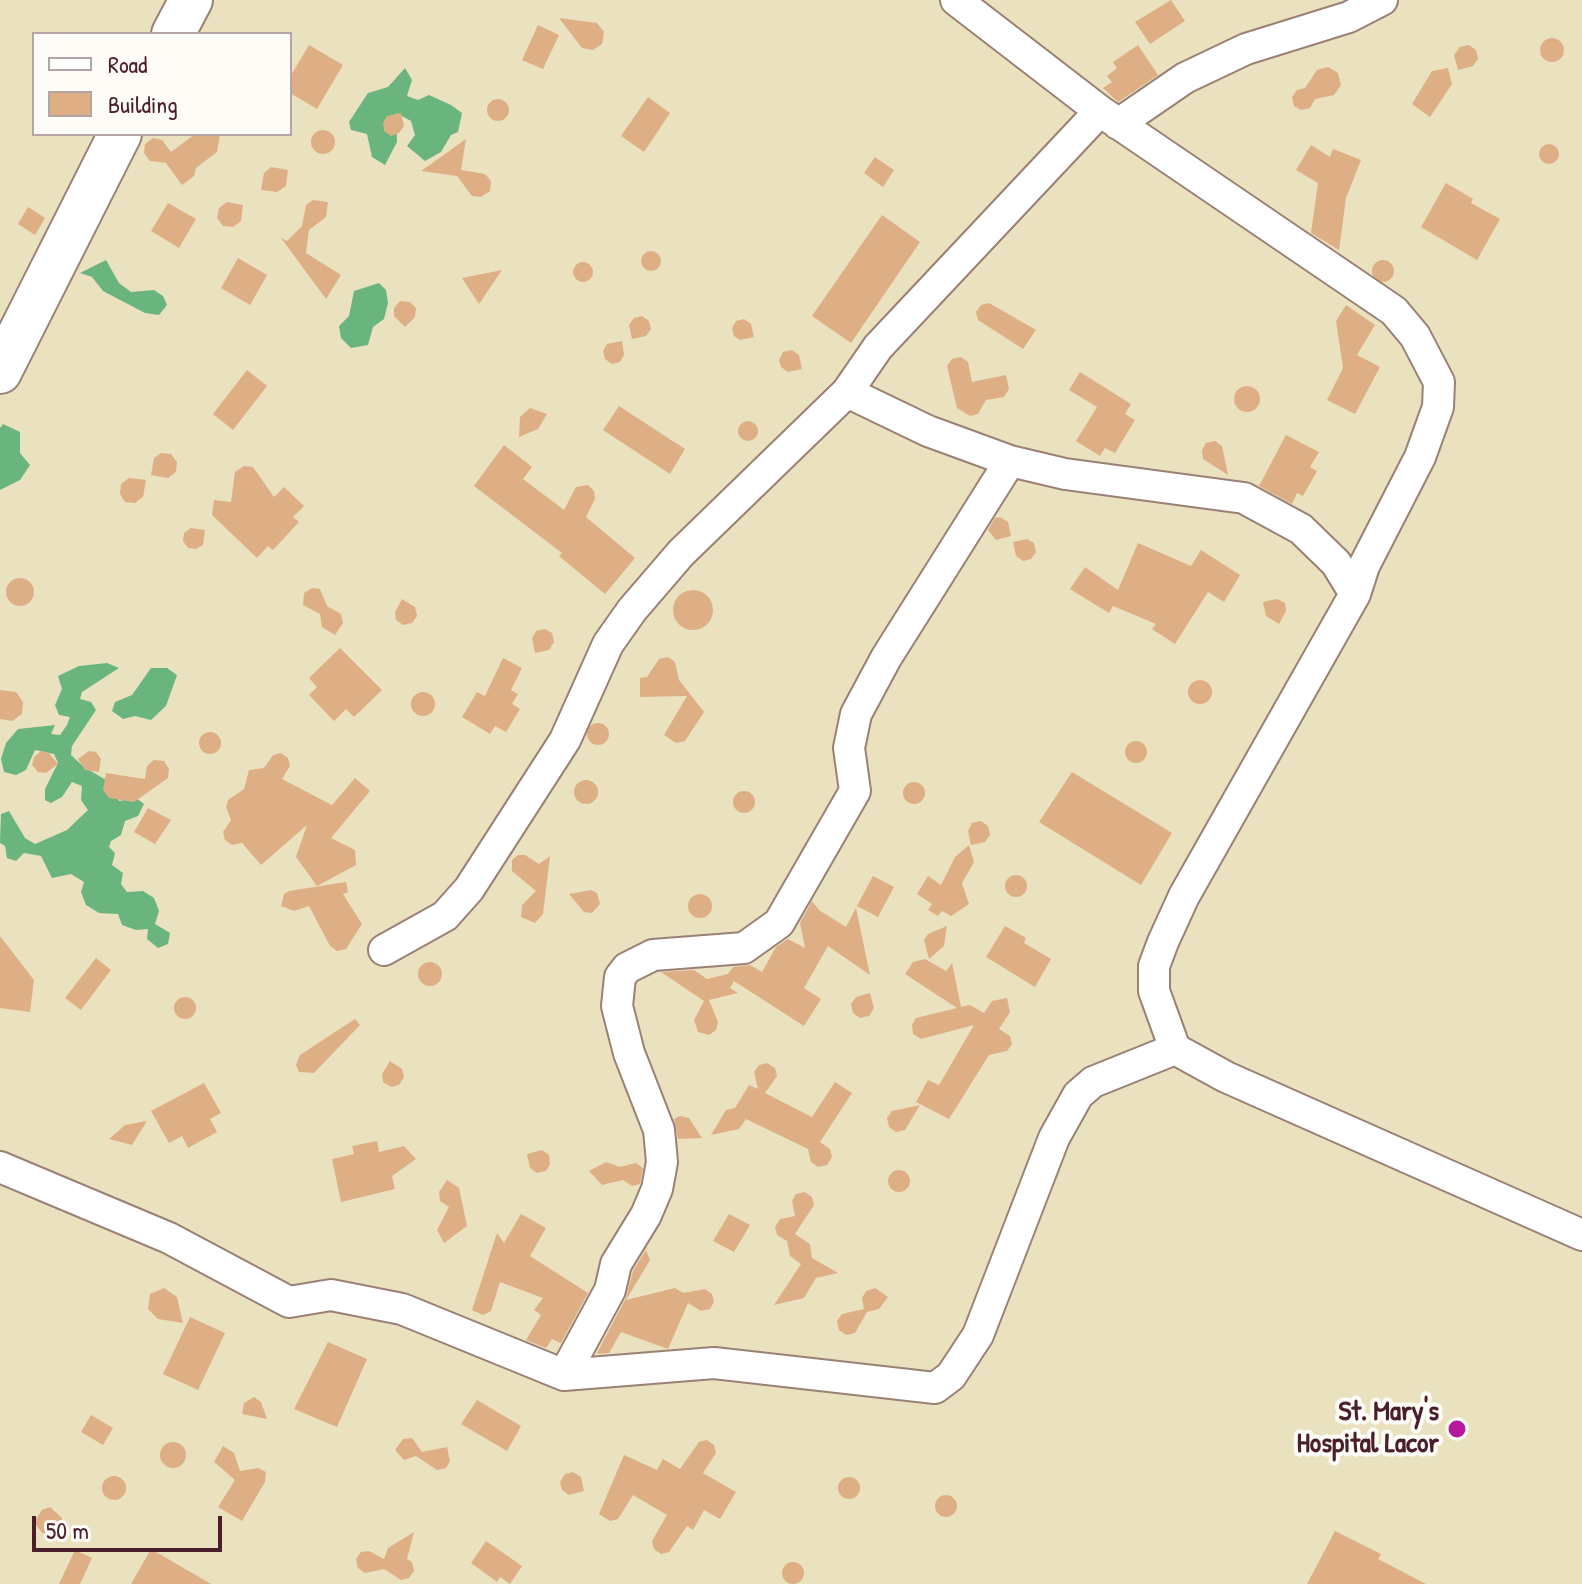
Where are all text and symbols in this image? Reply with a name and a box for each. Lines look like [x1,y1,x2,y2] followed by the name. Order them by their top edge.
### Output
[32,32,292,136] legend
[108,48,147,80] text: Road
[108,88,178,120] text: Building
[1297,1396,1439,1462] place label: St. Mary's Hospital Lacor
[1446,1418,1468,1440] marker: St. Mary's Hospital Lacor
[36,1500,226,1550] scale bar
[46,1514,89,1546] text: 50 m

